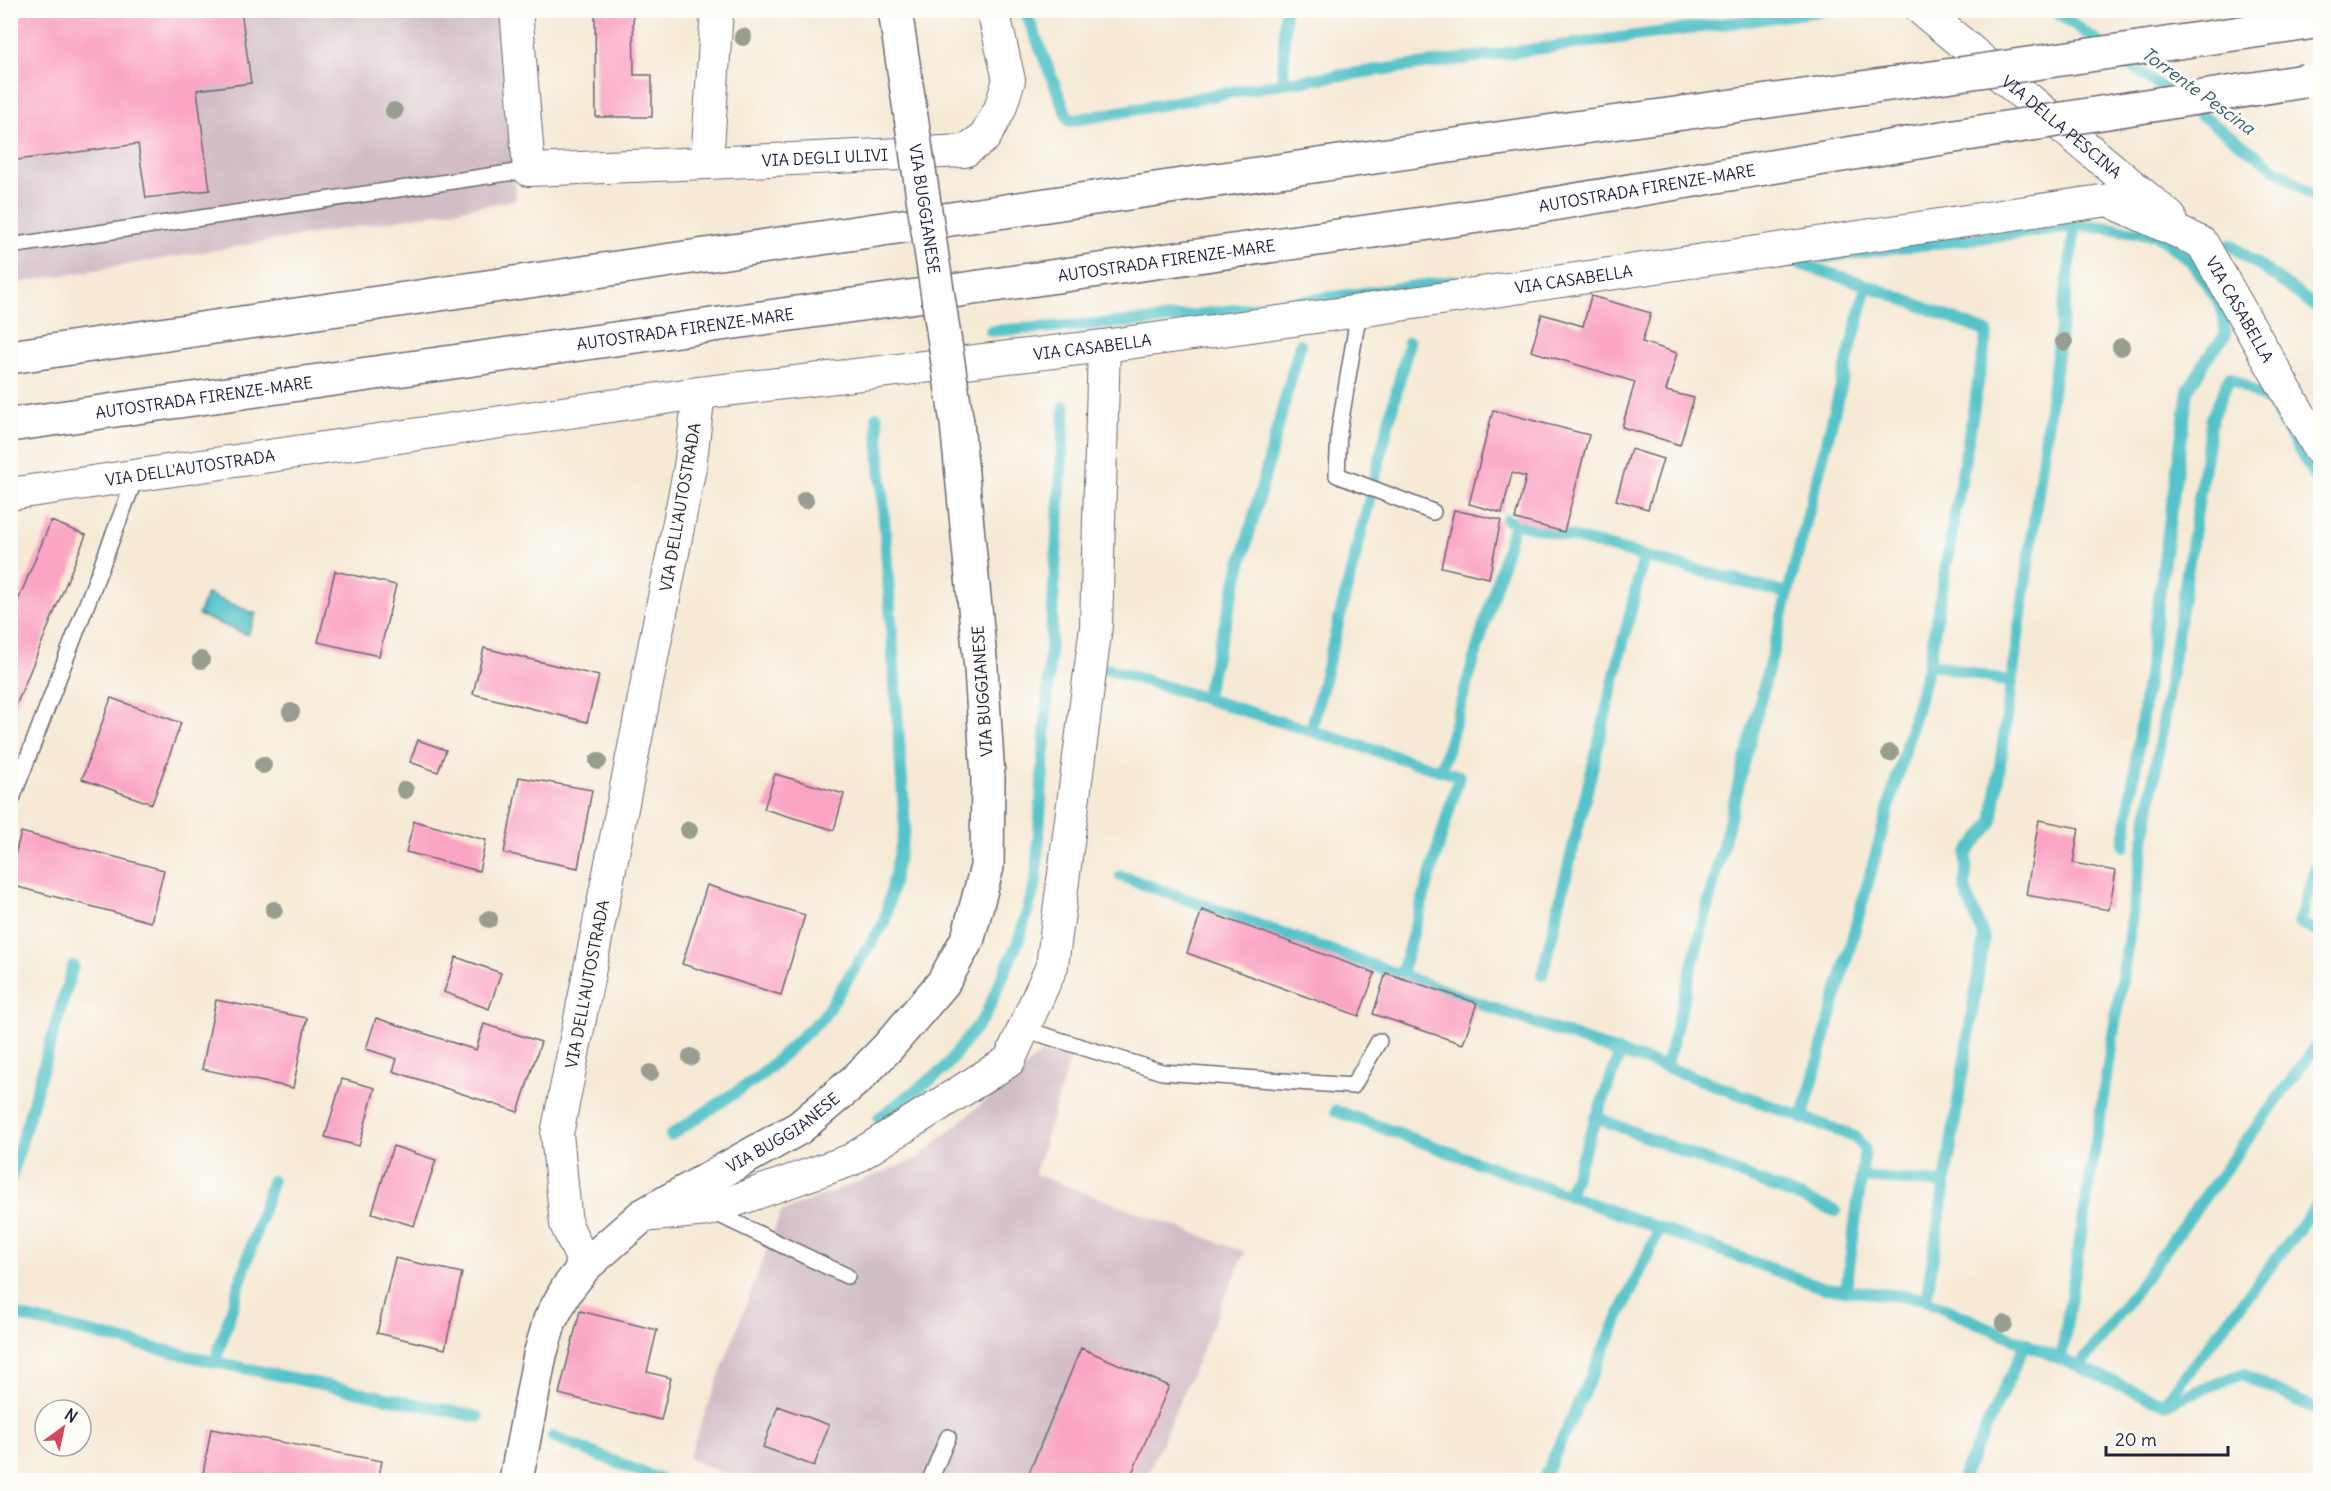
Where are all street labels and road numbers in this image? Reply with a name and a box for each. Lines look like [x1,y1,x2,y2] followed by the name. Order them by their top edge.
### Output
[1998,71,2126,182] street label: VIA DELLA PESCINA
[905,142,944,276] street label: VIA BUGGIANESE
[761,145,888,170] street label: VIA DEGLI ULIVI
[1537,160,1757,216] street label: AUTOSTRADA FIRENZE-MARE
[1056,235,1276,286] street label: AUTOSTRADA FIRENZE-MARE
[2202,253,2278,366] street label: VIA CASABELLA
[1513,261,1634,298] street label: VIA CASABELLA
[575,304,795,354] street label: AUTOSTRADA FIRENZE-MARE
[1032,330,1153,364] street label: VIA CASABELLA
[94,372,314,423] street label: AUTOSTRADA FIRENZE-MARE
[655,421,705,593] street label: VIA DELL'AUTOSTRADA
[104,445,276,490] street label: VIA DELL'AUTOSTRADA
[967,625,997,757] street label: VIA BUGGIANESE
[561,898,613,1070] street label: VIA DELL'AUTOSTRADA
[723,1088,843,1177] street label: VIA BUGGIANESE

